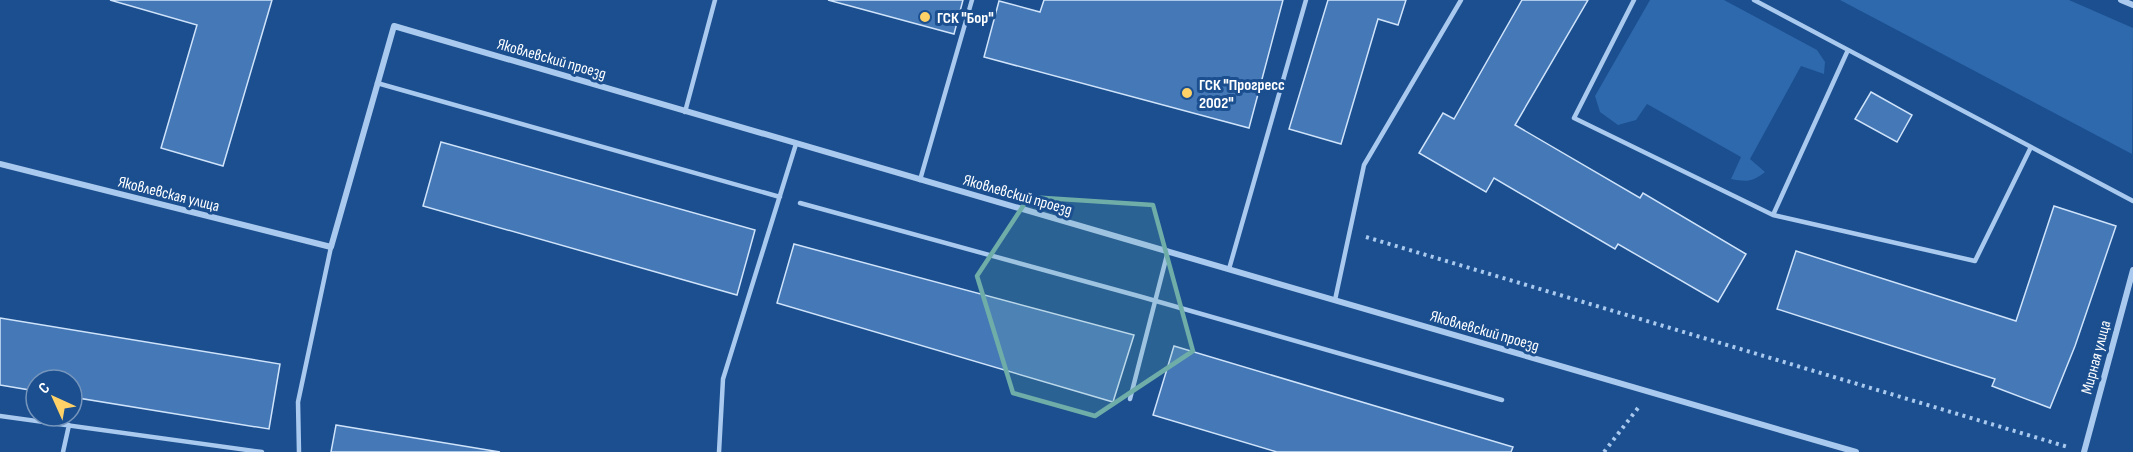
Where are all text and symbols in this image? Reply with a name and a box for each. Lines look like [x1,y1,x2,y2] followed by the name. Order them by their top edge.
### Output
[937,9,994,28] place label: ГСК "Бор"
[918,10,932,24] marker: ГСК "Бор"
[495,35,608,84] street label: Яковлевский проезд
[1199,76,1285,113] place label: ГСК "Прогресс 2002"
[1180,86,1194,100] marker: ГСК "Прогресс 2002"
[961,171,1074,220] street label: Яковлевский проезд
[116,173,221,216] street label: Яковлевская улица
[1428,307,1541,356] street label: Яковлевский проезд
[2077,318,2115,396] street label: Мирная улица
[24,368,84,428] north arrow
[35,379,54,398] text: С

